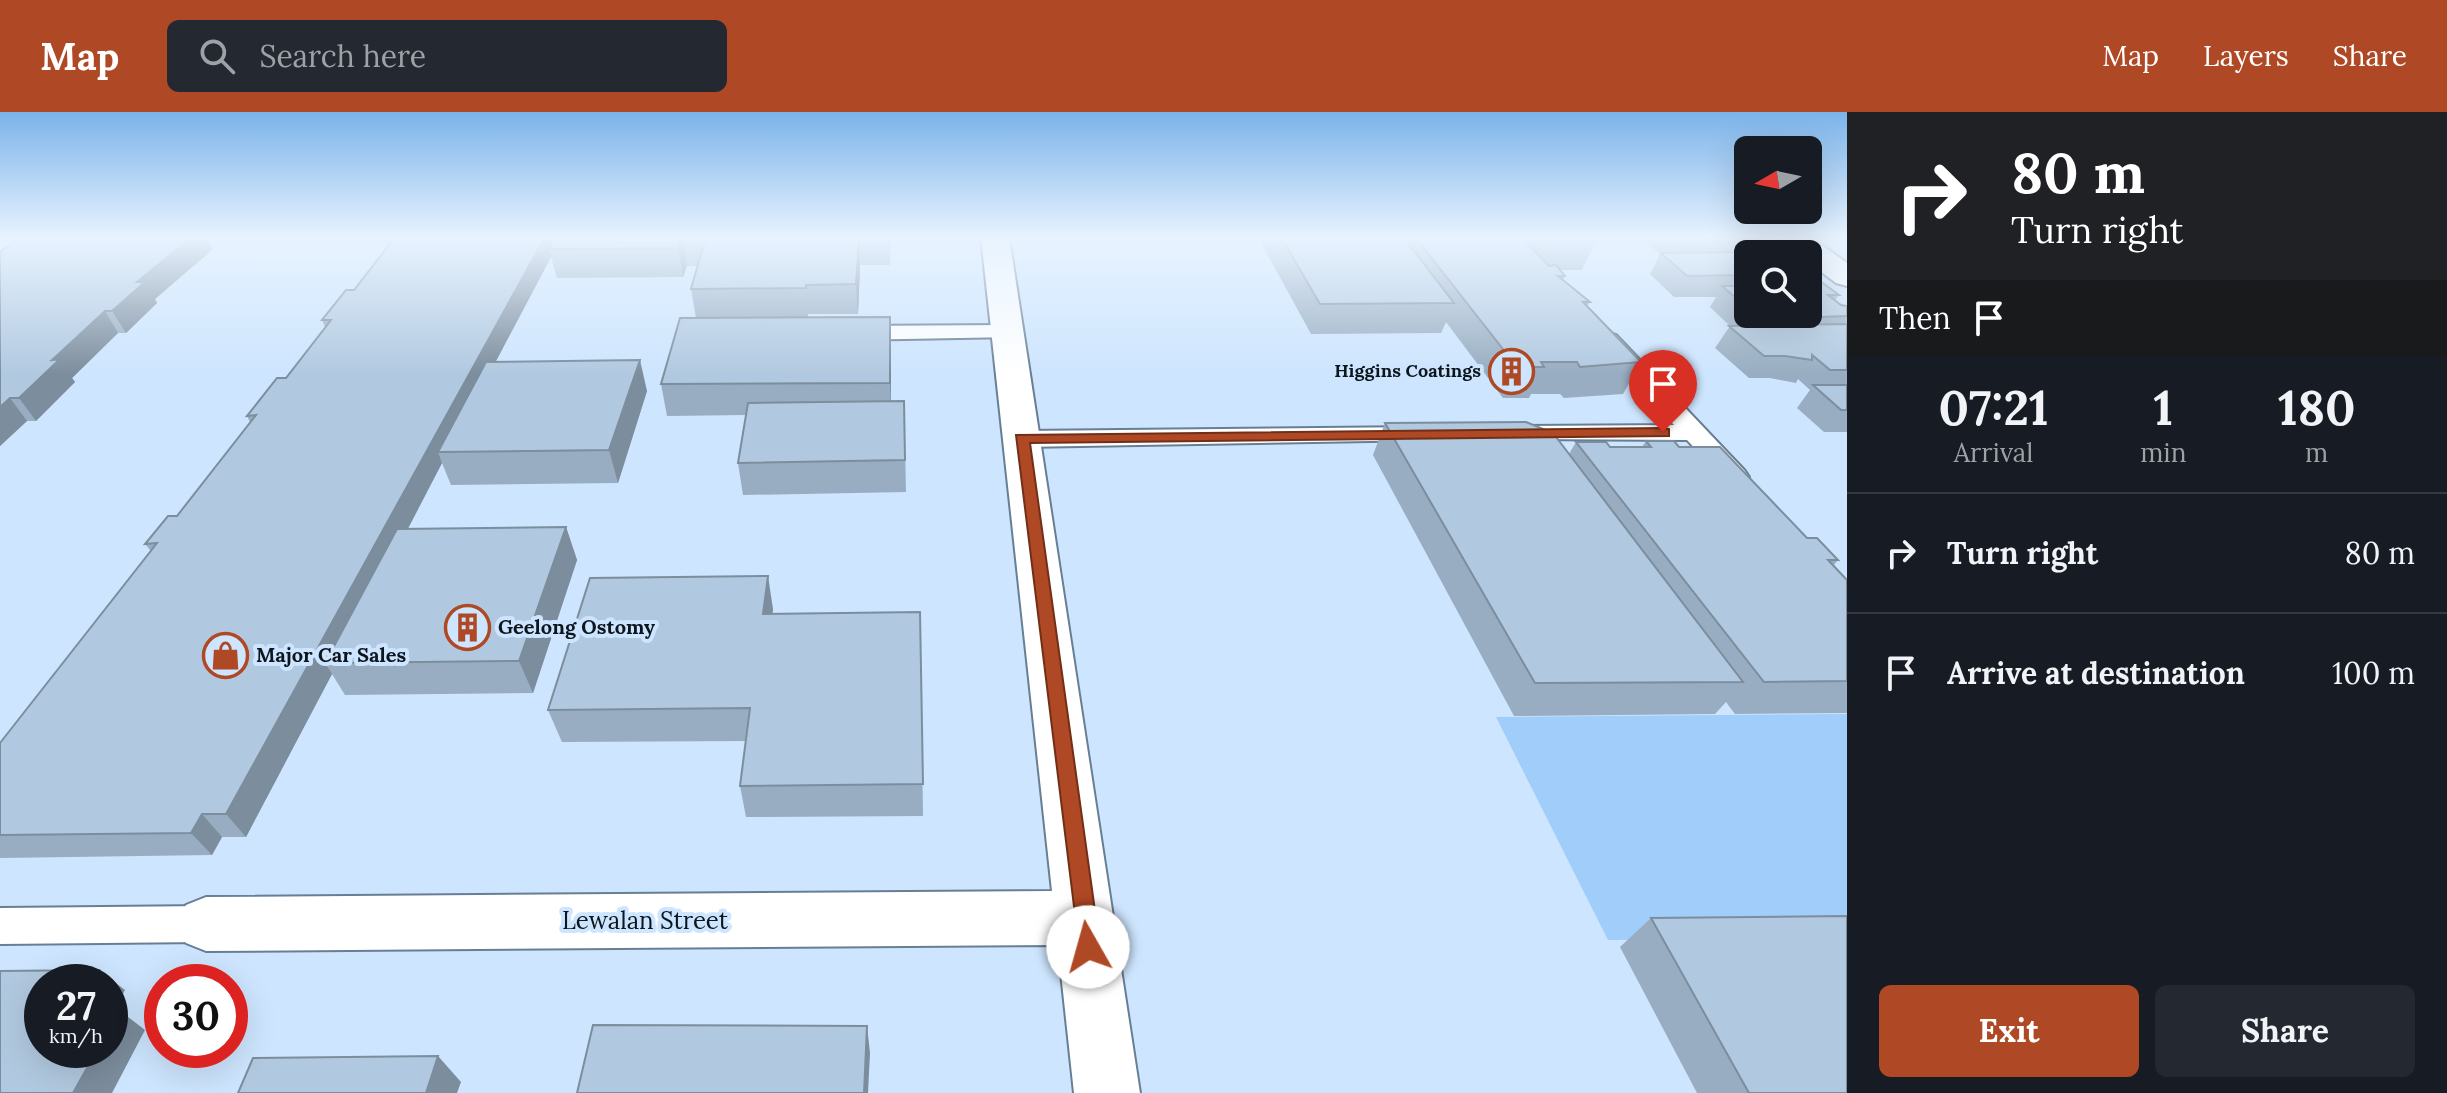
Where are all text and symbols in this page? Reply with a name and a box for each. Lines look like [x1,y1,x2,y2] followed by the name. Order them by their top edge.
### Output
[167,20,727,92] search box
[40,32,119,80] text: Map
[195,34,239,78] icon: search
[259,37,426,75] text: Search here
[2102,38,2159,74] text: Map
[2203,38,2289,74] text: Layers
[2333,38,2407,74] text: Share
[1734,136,1822,224] north arrow
[1734,136,1822,328] map controls
[2011,137,2145,208] text: 80 m
[1879,144,1983,248] icon: right
[2011,207,2184,253] text: Turn right
[1734,240,1822,328] button: search
[1967,296,2011,340] icon: arrive
[1879,299,1951,337] text: Then
[1488,347,1536,395] building icon: Higgins Coatings
[1629,350,1697,432] pin
[1334,359,1481,382] place label: Higgins Coatings
[1641,362,1685,406] icon: arrive
[1939,377,2049,438] text: 07:21
[2154,377,2173,438] text: 1
[2278,377,2355,438] text: 180
[1954,436,2033,469] text: Arrival
[2140,436,2186,469] text: min
[2305,436,2328,469] text: m
[1879,531,1923,575] icon: right
[1947,534,2098,572] text: Turn right
[2345,534,2415,572] text: 80 m
[443,603,491,651] building icon: Geelong Ostomy
[498,614,655,639] place label: Geelong Ostomy
[201,631,249,679] shop icon: Major Car Sales
[256,642,407,667] place label: Major Car Sales
[1879,651,1923,695] icon: arrive
[1947,654,2245,692] text: Arrive at destination
[2332,654,2415,692] text: 100 m
[562,905,729,936] street label: Lewalan Street
[1046,905,1130,989] position arrow
[144,964,248,1068] speed limit sign: 30
[56,980,96,1031] text: 27
[1879,985,2139,1077] button: Exit
[2155,985,2415,1077] button: Share
[49,1023,103,1048] text: km/h

